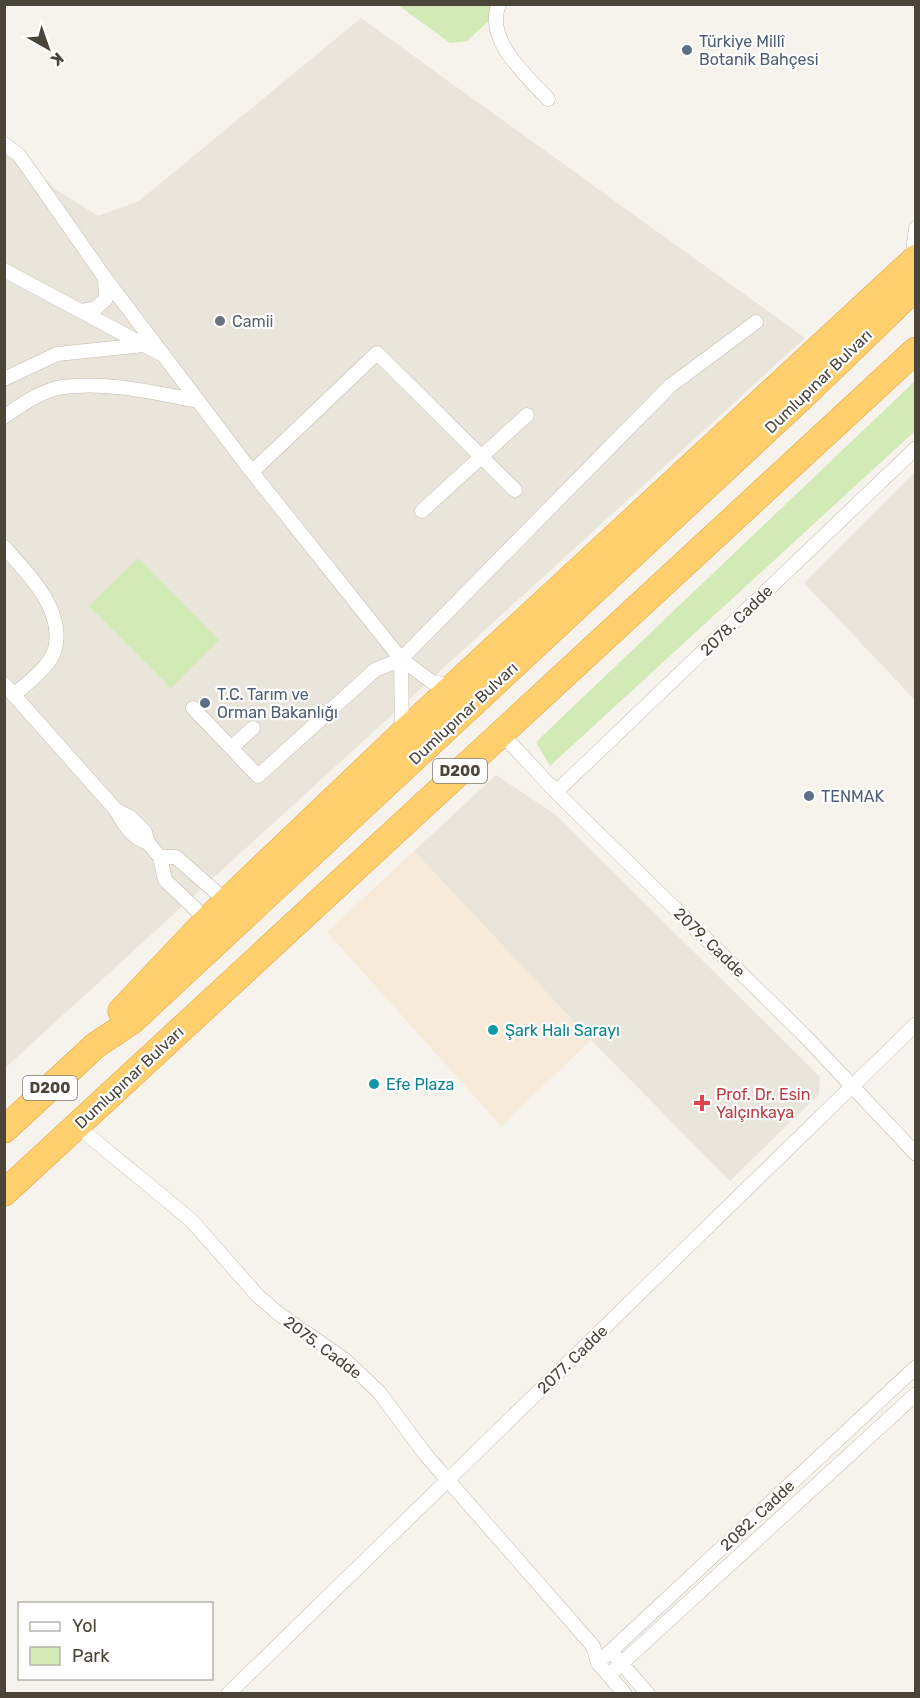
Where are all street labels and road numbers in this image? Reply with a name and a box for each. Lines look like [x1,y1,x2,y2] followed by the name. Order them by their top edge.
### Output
[761,325,876,437] street label: Dumlupınar Bulvarı
[696,581,776,660] street label: 2078. Cadde
[405,658,522,769] street label: Dumlupınar Bulvarı
[433,759,487,783] road number: D200
[670,904,749,981] street label: 2079. Cadde
[71,1022,188,1133] street label: Dumlupınar Bulvarı
[23,1076,77,1100] road number: D200
[280,1312,365,1383] street label: 2075. Cadde
[533,1321,611,1398] street label: 2077. Cadde
[716,1476,798,1555] street label: 2082. Cadde

